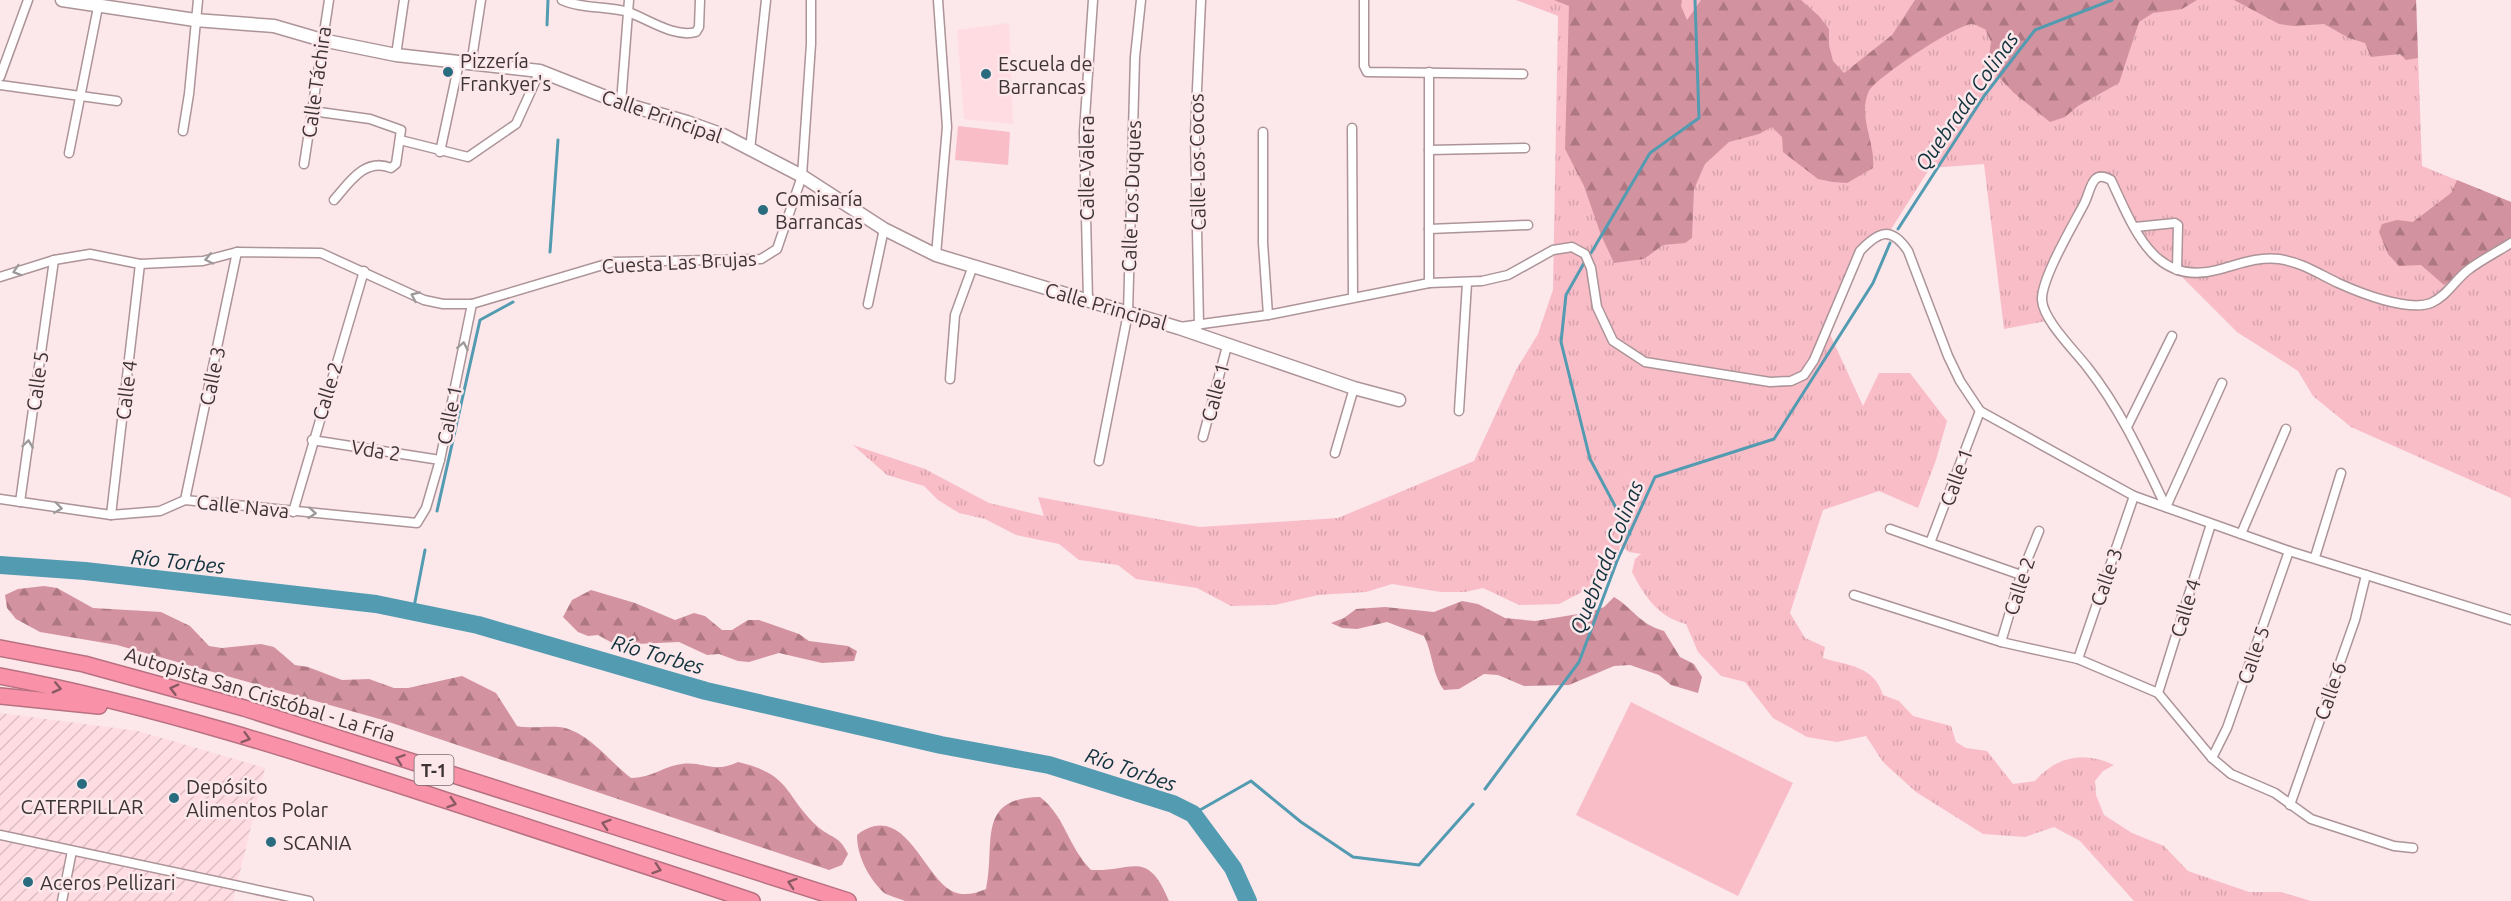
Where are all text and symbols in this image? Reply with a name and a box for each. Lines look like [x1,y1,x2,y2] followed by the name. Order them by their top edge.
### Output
[297,25,335,139] street label: Calle Táchira
[1909,27,2024,175] water label: Quebrada Colinas
[460,49,551,95] place label: Pizzería Frankyer's
[998,52,1093,98] place label: Escuela de Barrancas
[441,65,455,79] marker: Pizzería Frankyer's
[979,67,993,81] marker: Escuela de Barrancas
[599,85,725,147] street label: Calle Principal
[1184,93,1210,231] street label: Calle Los Cocos
[1075,115,1098,221] street label: Calle Valera
[1117,120,1145,272] street label: Calle Los Duques
[775,187,863,233] place label: Comisaría Barrancas
[756,203,770,217] marker: Comisaría Barrancas
[601,246,757,278] street label: Cuesta Las Brujas
[204,252,214,265] one-way arrow
[12,264,23,276] one-way arrow
[1042,278,1170,334] street label: Calle Principal
[410,291,421,303] one-way arrow
[456,341,469,351] one-way arrow
[195,344,229,408] street label: Calle 3
[21,350,53,412] street label: Calle 5
[111,359,141,421] street label: Calle 4
[307,359,347,423] street label: Calle 2
[1196,360,1234,424] street label: Calle 1
[432,383,466,447] street label: Calle 1
[350,435,402,465] street label: Vda 2
[22,440,34,449] one-way arrow
[1935,445,1977,509] street label: Calle 1
[1564,477,1649,638] water label: Quebrada Colinas
[195,490,291,522] street label: Calle Nava
[53,501,62,513] one-way arrow
[307,506,316,519] one-way arrow
[130,544,226,578] water label: Río Torbes
[2085,545,2127,609] street label: Calle 3
[1999,554,2039,618] street label: Calle 2
[2165,576,2205,640] street label: Calle 4
[2232,623,2274,687] street label: Calle 5
[609,629,707,679] water label: Río Torbes
[122,642,398,746] street label: Autopista San Cristóbal - La Fría
[2309,659,2351,723] street label: Calle 6
[52,680,62,693] one-way arrow
[169,683,179,696] one-way arrow
[240,731,250,744] one-way arrow
[1082,742,1180,796] water label: Río Torbes
[395,753,406,766] one-way arrow
[414,755,454,785] road number: T-1
[186,775,329,821] place label: Depósito Alimentos Polar
[75,777,89,791] marker: CATERPILLAR
[167,791,181,805] marker: Depósito Alimentos Polar
[21,795,143,818] place label: CATERPILLAR
[446,795,457,808] one-way arrow
[601,818,612,831] one-way arrow
[283,831,352,854] place label: SCANIA
[264,835,278,849] marker: SCANIA
[651,862,662,875] one-way arrow
[40,871,176,894] place label: Aceros Pellizari
[21,875,35,889] marker: Aceros Pellizari
[787,878,798,890] one-way arrow

